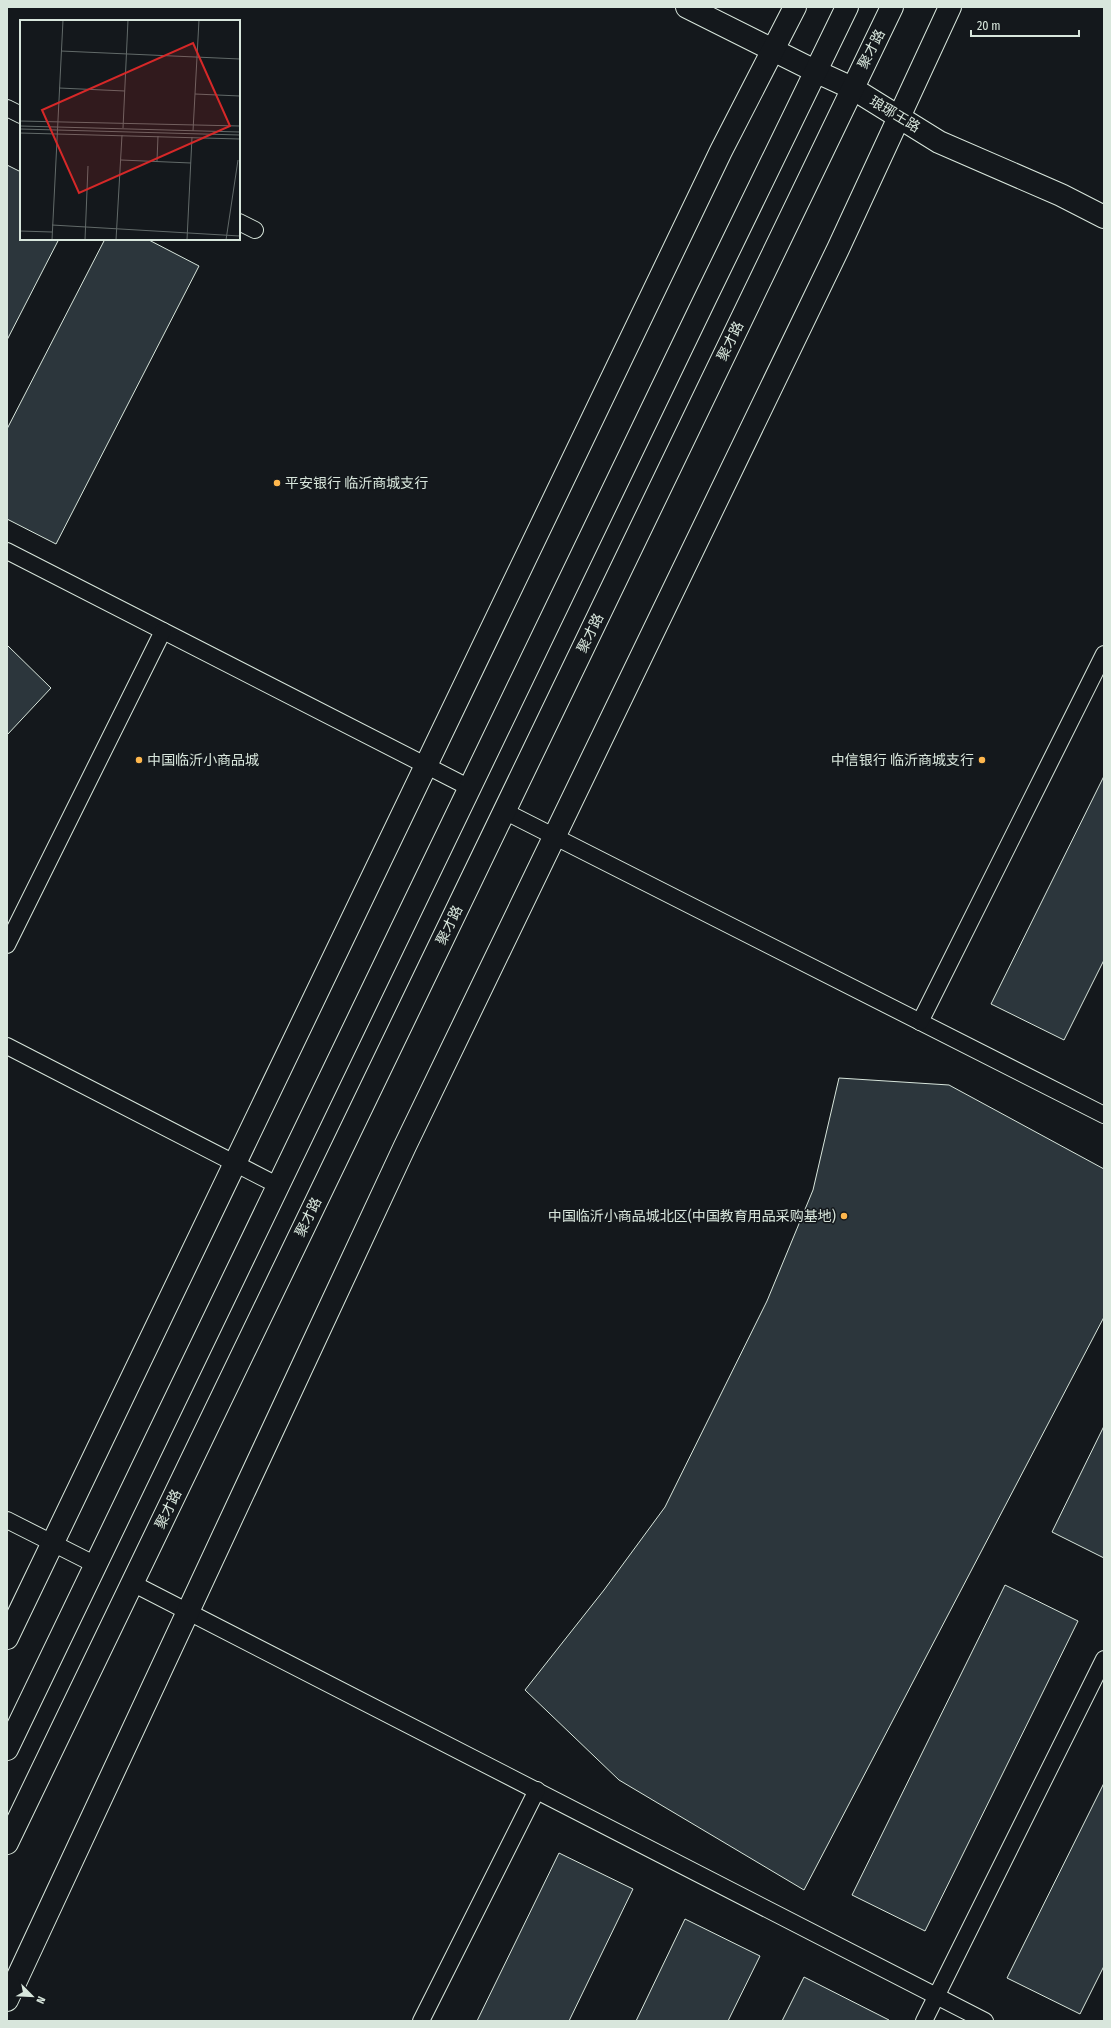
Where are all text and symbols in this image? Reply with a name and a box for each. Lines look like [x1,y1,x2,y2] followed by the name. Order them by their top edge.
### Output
[971,12,1079,38] scale bar
[977,19,1001,33] text: 20 m
[20,20,240,240] inset map
[854,27,889,72] street label: 聚才路
[866,93,923,136] street label: 琅琊王路
[714,319,747,364] street label: 聚才路
[285,475,428,492] place label: 平安银行 临沂商城支行
[272,478,282,488] marker: 平安银行 临沂商城支行
[574,611,607,656] street label: 聚才路
[147,752,259,769] place label: 中国临沂小商品城
[831,752,974,769] place label: 中信银行 临沂商城支行
[134,755,144,765] marker: 中国临沂小商品城
[977,755,987,765] marker: 中信银行 临沂商城支行
[433,903,466,948] street label: 聚才路
[292,1195,325,1240] street label: 聚才路
[548,1208,836,1225] place label: 中国临沂小商品城北区(中国教育用品采购基地)
[839,1211,849,1221] marker: 中国临沂小商品城北区(中国教育用品采购基地)
[152,1487,185,1532] street label: 聚才路
[12,1976,52,2016] north arrow
[33,1994,48,2006] text: N

